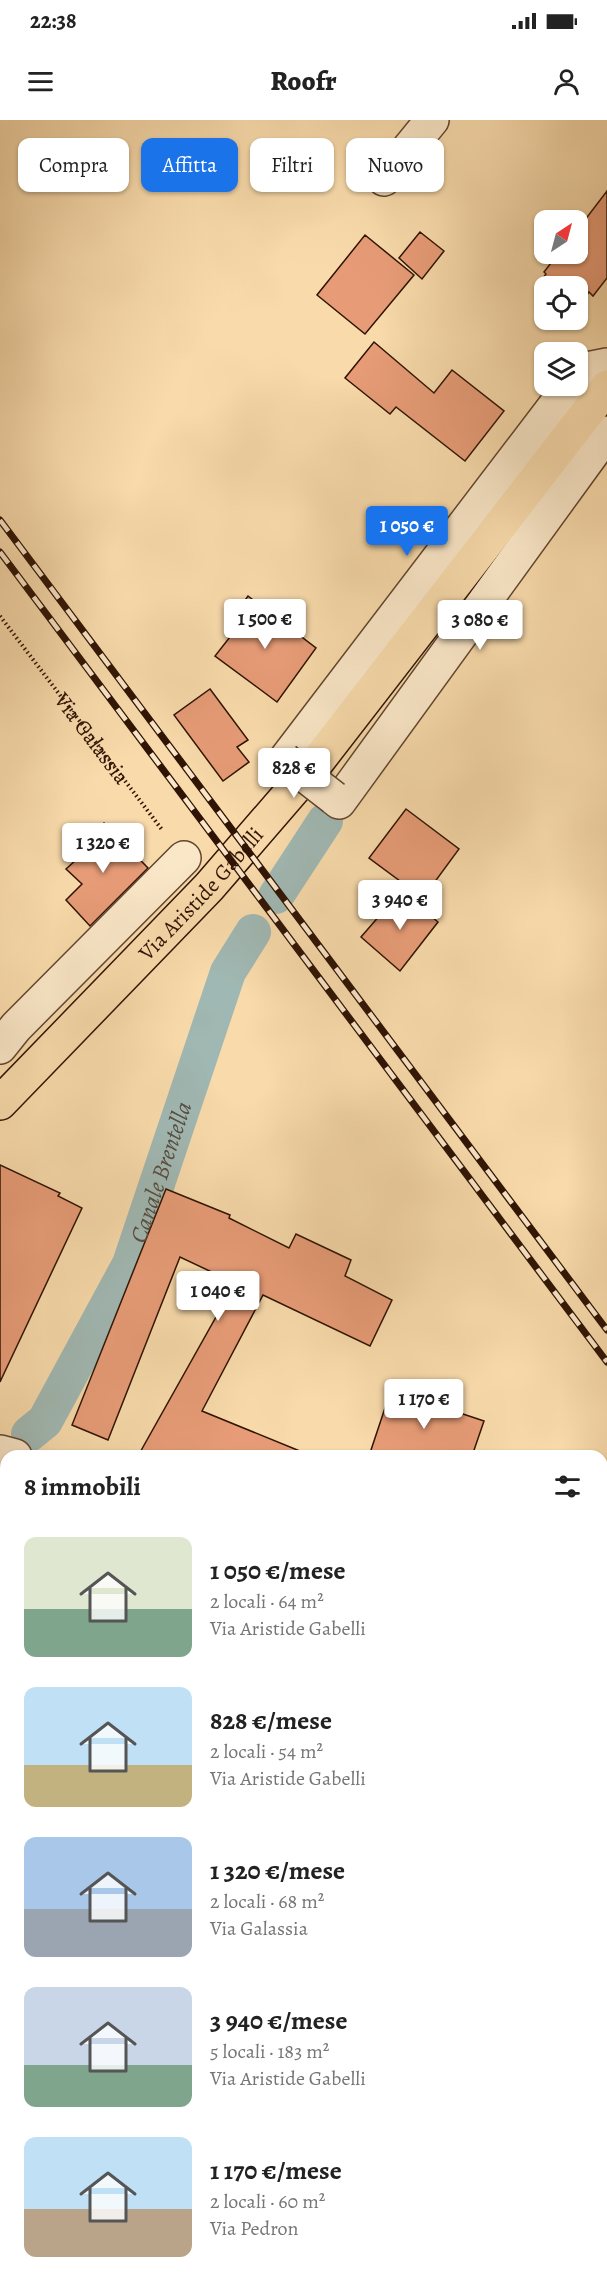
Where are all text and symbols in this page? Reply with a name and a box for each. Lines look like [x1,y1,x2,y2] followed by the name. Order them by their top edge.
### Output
[30,6,77,36] text: 22:38
[270,63,337,99] text: Roofr
[24,65,57,98] icon: menu
[550,65,583,98] icon: person
[18,138,129,192] chip: Compra
[141,138,238,192] chip: Affitta
[250,138,334,192] chip: Filtri
[346,138,444,192] chip: Nuovo
[534,210,588,264] north arrow
[534,210,588,396] map controls
[534,276,588,330] button: locate
[534,342,588,396] button: layers
[352,506,462,557] pin: 1 050 €
[380,512,434,539] text: 1 050 €
[210,599,320,650] pin: 1 500 €
[425,600,535,651] pin: 3 080 €
[238,605,292,632] text: 1 500 €
[452,606,508,633] text: 3 080 €
[46,686,137,791] street label: Via Galassia
[252,748,336,799] pin: 828 €
[272,754,316,781] text: 828 €
[131,821,270,968] street label: Via Aristide Gabelli
[48,823,158,874] pin: 1 320 €
[76,829,130,856] text: 1 320 €
[345,880,455,931] pin: 3 940 €
[372,886,428,913] text: 3 940 €
[122,1097,199,1247] water label: Canale Brentella
[163,1271,273,1322] pin: 1 040 €
[190,1277,246,1304] text: 1 040 €
[369,1379,479,1430] pin: 1 170 €
[398,1385,450,1412] text: 1 170 €
[24,1469,141,1504] text: 8 immobili
[551,1470,584,1503] icon: filters
[210,1553,346,1588] text: 1 050 €/mese
[72,1561,144,1633] icon: home
[210,1588,324,1615] text: 2 locali · 64 m²
[210,1615,366,1642] text: Via Aristide Gabelli
[210,1703,332,1738] text: 828 €/mese
[72,1711,144,1783] icon: home
[210,1738,323,1765] text: 2 locali · 54 m²
[210,1765,366,1792] text: Via Aristide Gabelli
[210,1853,345,1888] text: 1 320 €/mese
[72,1861,144,1933] icon: home
[210,1888,324,1915] text: 2 locali · 68 m²
[210,1915,308,1942] text: Via Galassia
[210,2003,347,2038] text: 3 940 €/mese
[72,2011,144,2083] icon: home
[210,2038,329,2065] text: 5 locali · 183 m²
[210,2065,366,2092] text: Via Aristide Gabelli
[210,2153,342,2188] text: 1 170 €/mese
[72,2161,144,2233] icon: home
[210,2188,325,2215] text: 2 locali · 60 m²
[210,2215,299,2242] text: Via Pedron

